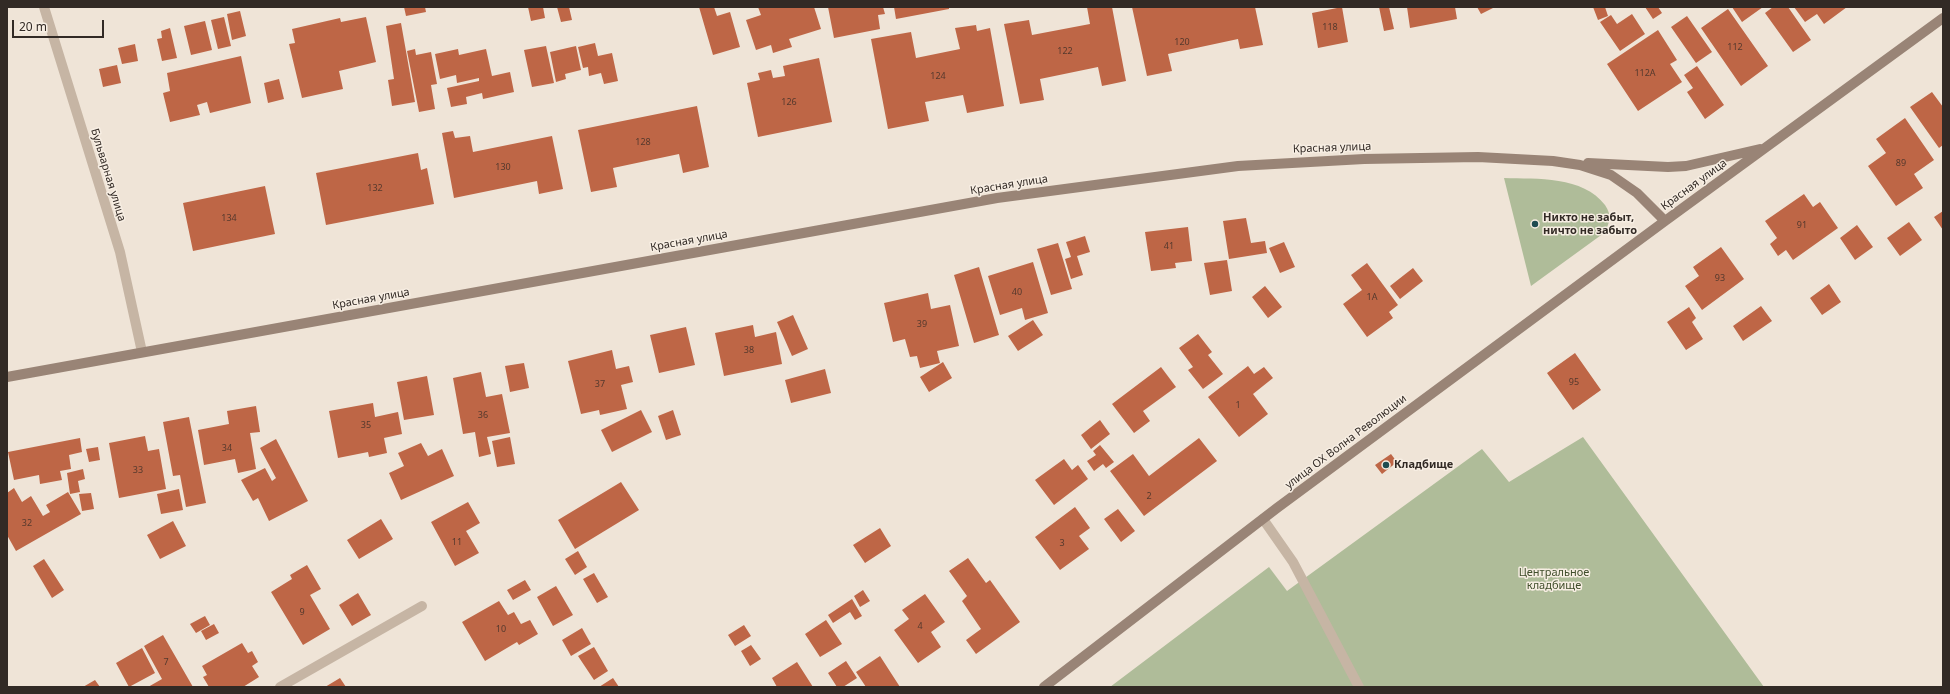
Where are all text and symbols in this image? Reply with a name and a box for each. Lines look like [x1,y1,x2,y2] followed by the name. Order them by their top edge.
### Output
[14,12,106,38] scale bar
[19,18,47,35] text: 20 m
[1322,22,1338,32] house number: 118
[1174,37,1190,47] house number: 120
[1727,42,1743,52] house number: 112
[1057,46,1073,56] house number: 122
[1634,68,1656,78] house number: 112А
[930,71,946,81] house number: 124
[781,97,797,107] house number: 126
[88,127,128,223] street label: Бульварная улица
[635,137,651,147] house number: 128
[1293,140,1371,156] street label: Красная улица
[1658,157,1730,213] street label: Красная улица
[1896,158,1906,168] house number: 89
[495,162,511,172] house number: 130
[969,172,1049,198] street label: Красная улица
[367,183,383,193] house number: 132
[1543,211,1637,237] place label: Никто не забыт, ничто не забыто
[221,213,237,223] house number: 134
[1530,219,1540,229] marker: Никто не забыт, ничто не забыто
[1797,220,1807,230] house number: 91
[649,228,729,254] street label: Красная улица
[1164,241,1174,251] house number: 41
[1715,273,1725,283] house number: 93
[331,286,411,312] street label: Красная улица
[1012,287,1022,297] house number: 40
[1367,292,1377,302] house number: 1А
[917,319,927,329] house number: 39
[744,345,754,355] house number: 38
[1569,377,1579,387] house number: 95
[595,379,605,389] house number: 37
[1283,392,1409,492] street label: улица ОХ Волна Революции
[1235,400,1241,410] house number: 1
[478,410,488,420] house number: 36
[361,420,371,430] house number: 35
[222,443,232,453] house number: 34
[1394,458,1453,472] place label: Кладбище
[1381,460,1391,470] marker: Кладбище
[133,465,143,475] house number: 33
[1146,491,1152,501] house number: 2
[22,518,32,528] house number: 32
[452,537,462,547] house number: 11
[1059,538,1065,548] house number: 3
[1519,566,1589,592] park label: Центральное кладбище
[299,607,305,617] house number: 9
[917,621,923,631] house number: 4
[496,624,506,634] house number: 10
[163,657,169,667] house number: 7

